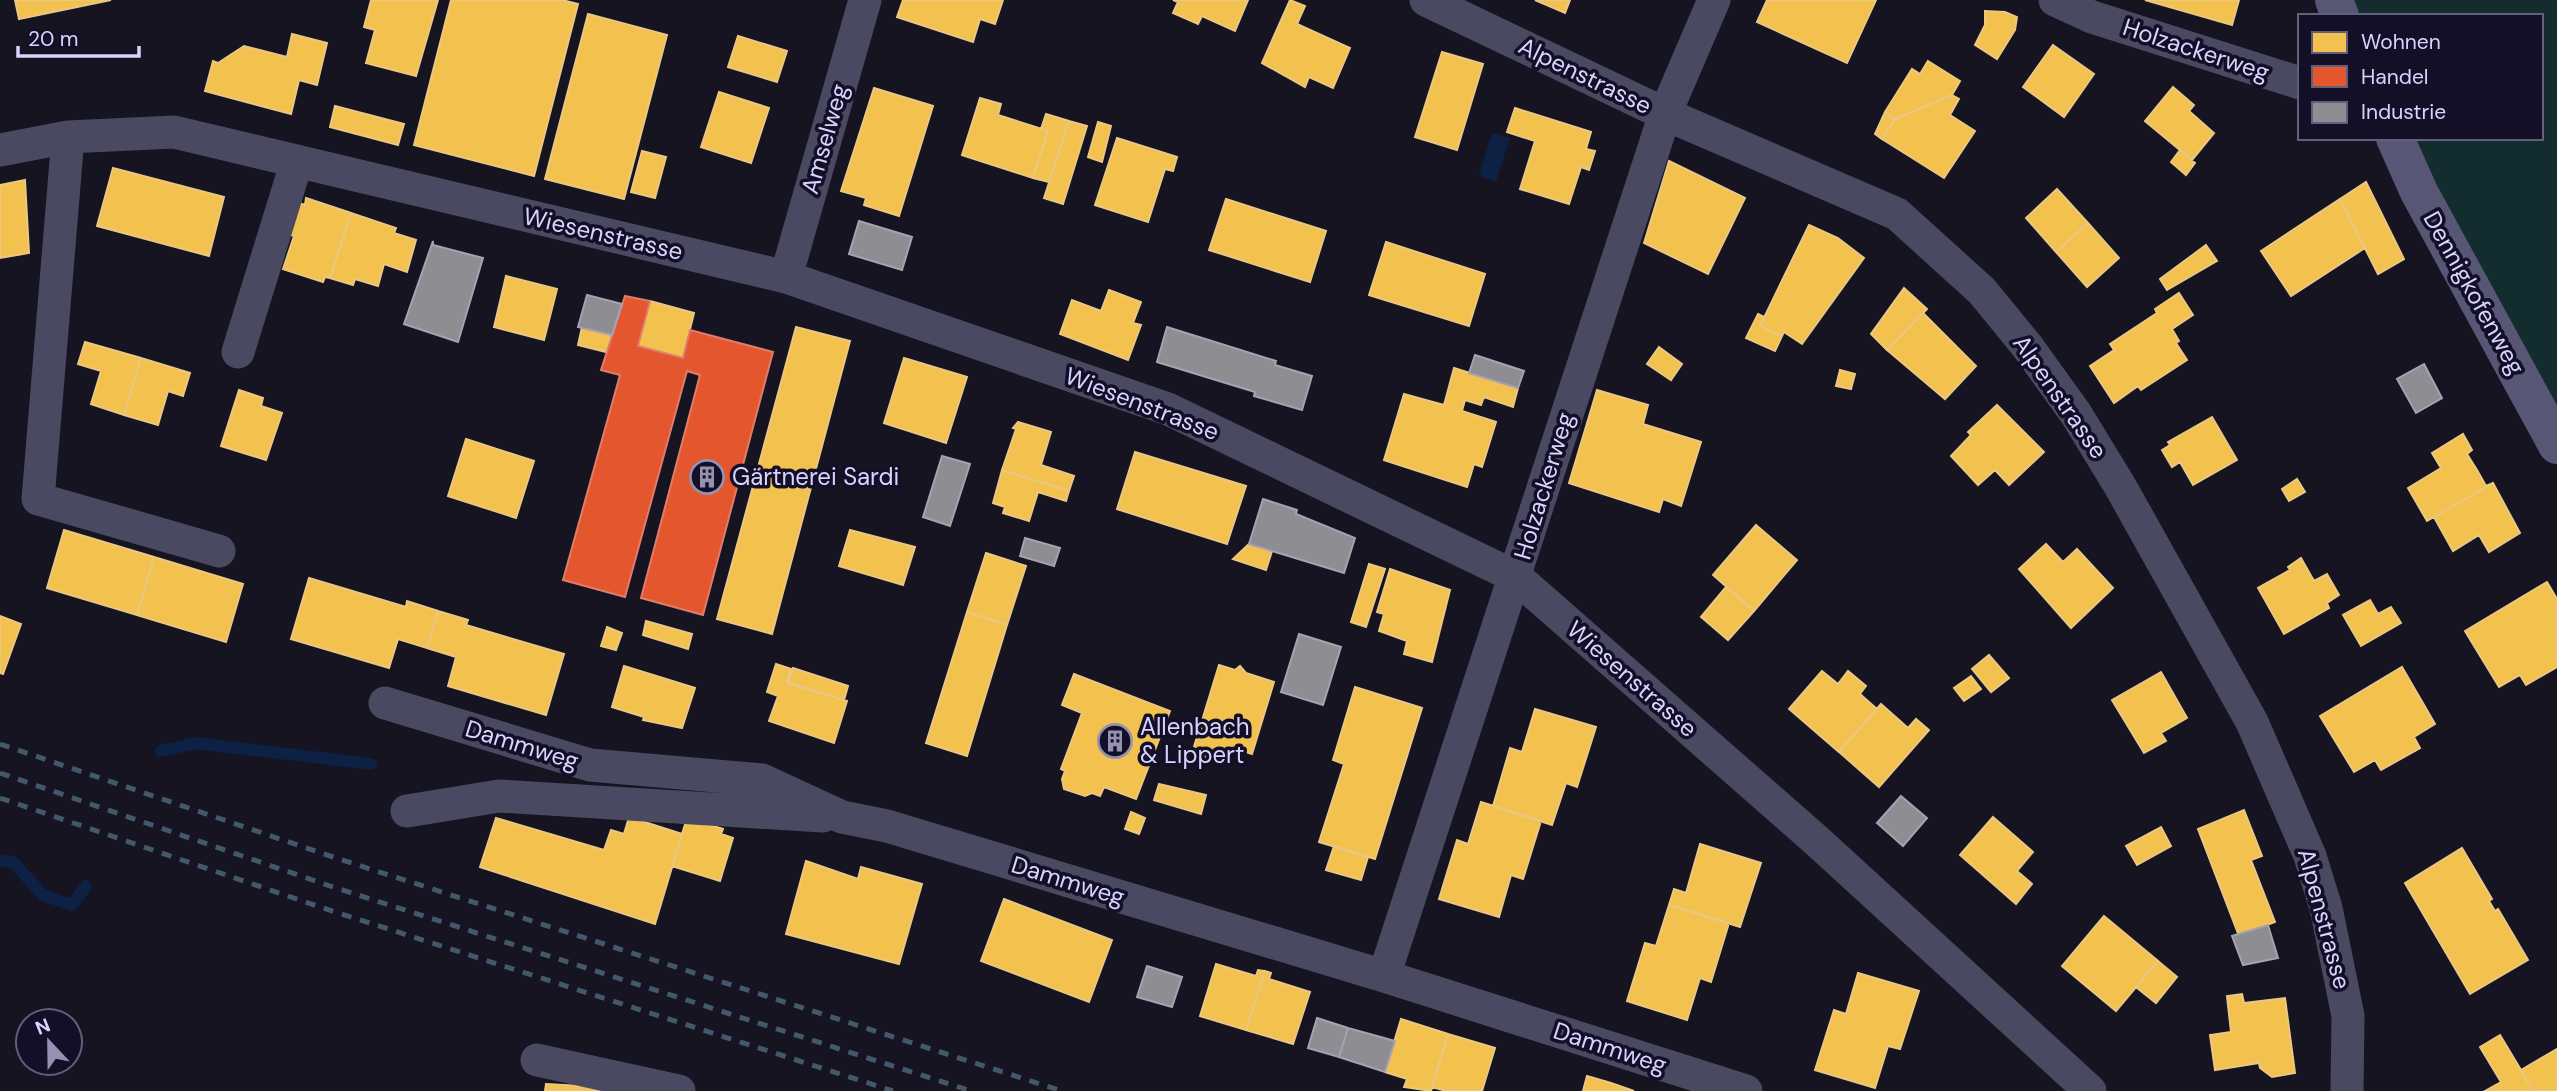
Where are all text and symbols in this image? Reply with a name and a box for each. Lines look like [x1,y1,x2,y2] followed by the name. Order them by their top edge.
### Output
[2119,11,2273,88] street label: Holzackerweg
[18,14,138,58] scale bar
[2298,14,2543,140] legend
[28,25,79,53] text: 20 m
[2361,28,2441,56] text: Wohnen
[1514,30,1657,121] street label: Alpenstrasse
[2361,63,2429,91] text: Handel
[794,80,855,198] street label: Amselweg
[2361,98,2446,126] text: Industrie
[520,200,686,267] street label: Wiesenstrasse
[2417,206,2532,380] street label: Dennigkofenweg
[2006,329,2114,465] street label: Alpenstrasse
[1061,360,1224,447] street label: Wiesenstrasse
[1506,409,1581,563] street label: Holzackerweg
[688,458,726,496] building icon: Gärtnerei Sardi
[732,461,899,492] place label: Gärtnerei Sardi
[1561,614,1704,744] street label: Wiesenstrasse
[1140,711,1250,770] place label: Allenbach & Lippert
[462,713,583,776] street label: Dammweg
[1096,722,1134,760] building icon: Allenbach & Lippert
[2291,845,2358,993] street label: Alpenstrasse
[1008,849,1129,912] street label: Dammweg
[14,1007,84,1077] north arrow
[32,1013,54,1041] text: N
[1550,1015,1671,1080] street label: Dammweg

